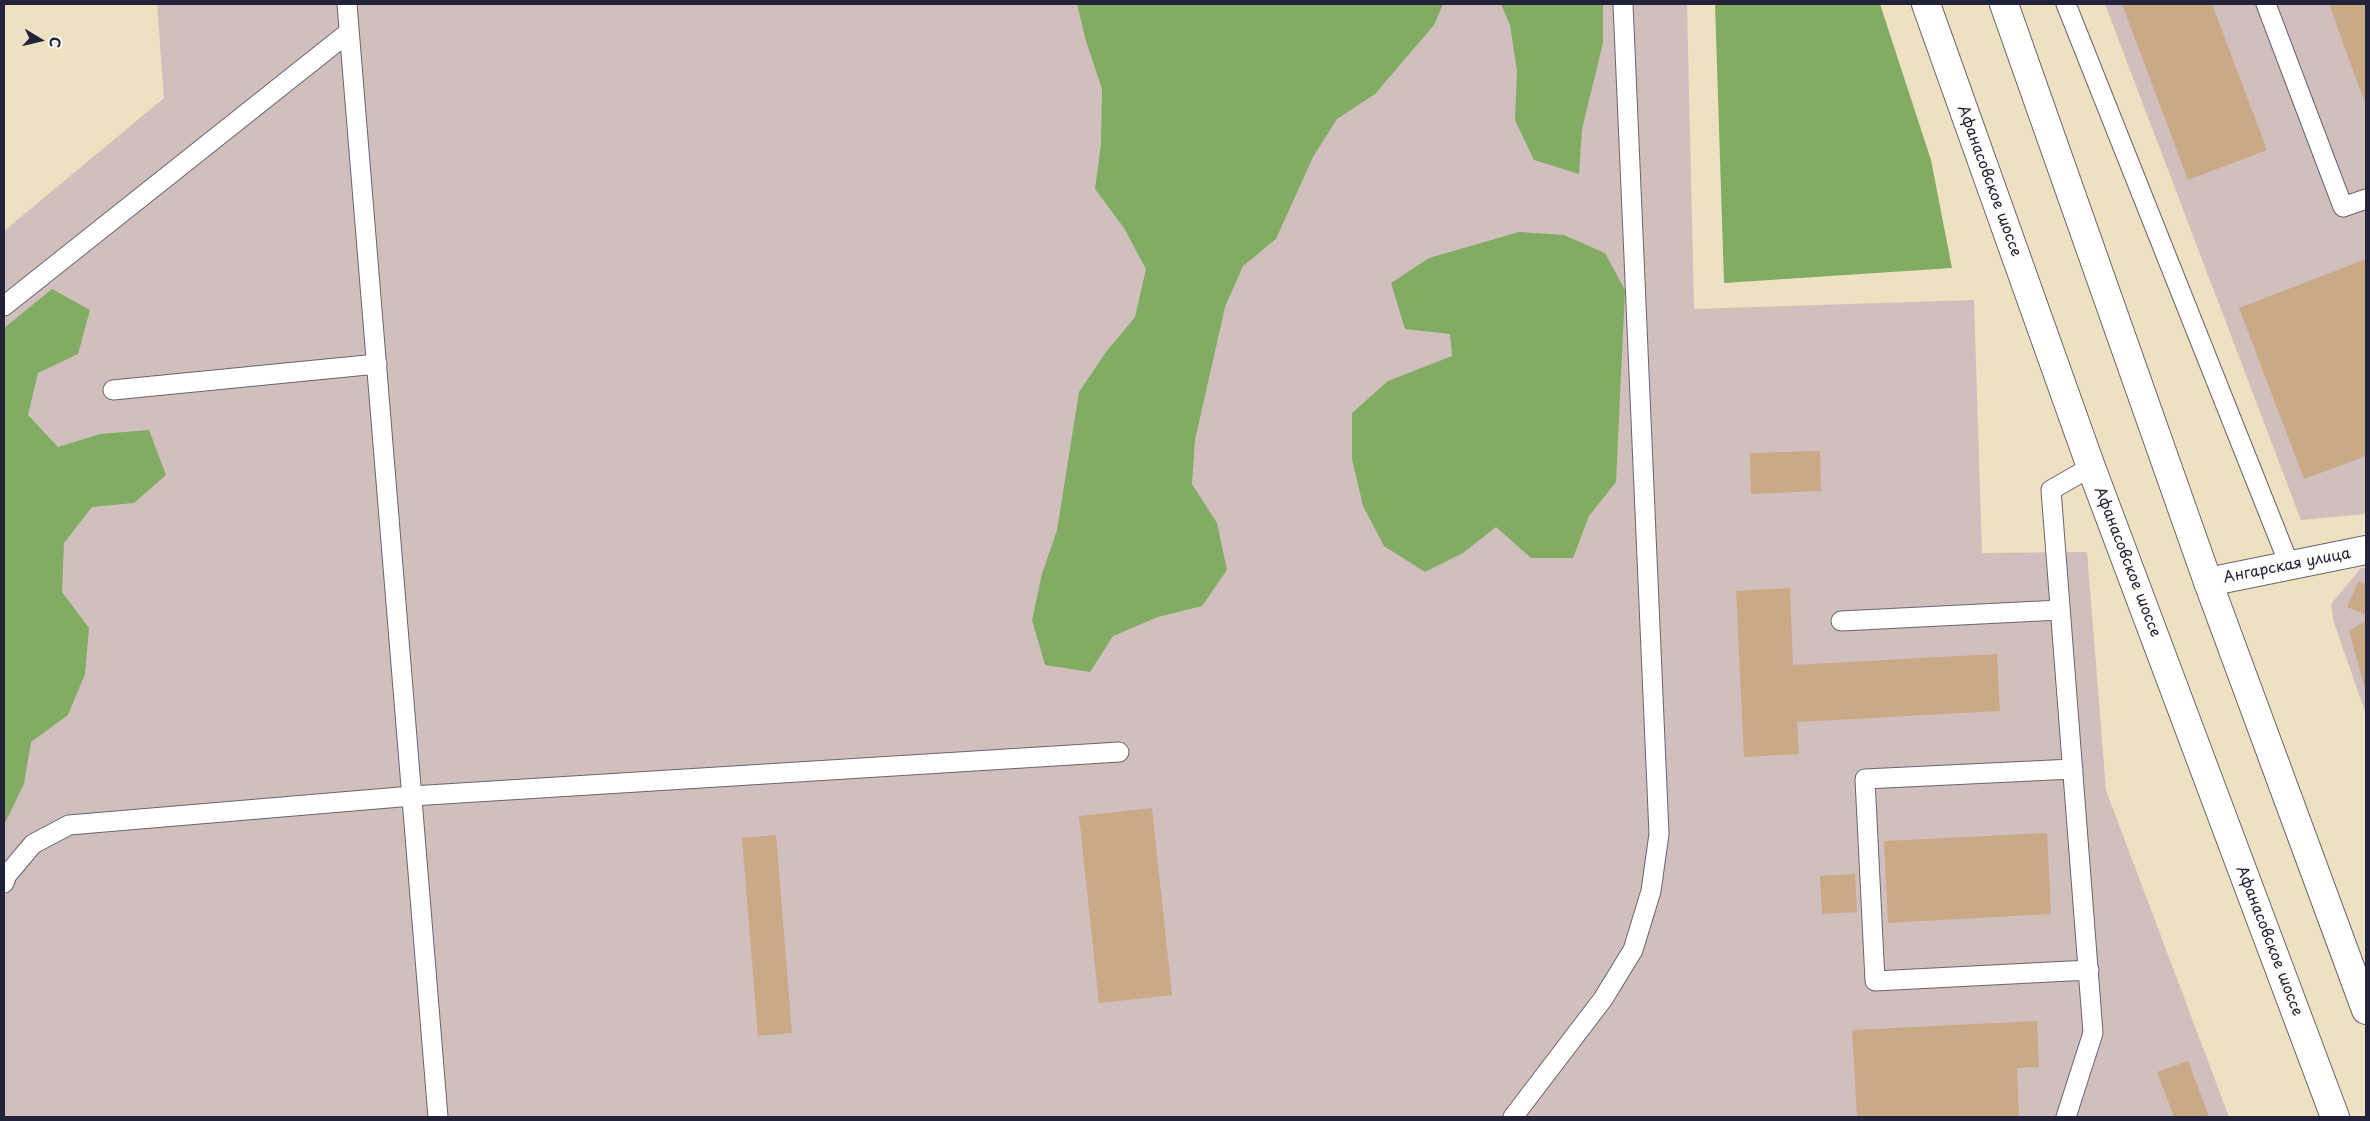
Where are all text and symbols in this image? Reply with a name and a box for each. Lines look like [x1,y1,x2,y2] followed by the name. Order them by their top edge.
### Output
[15,15,65,65] north arrow
[44,36,67,49] text: С
[1953,103,2025,259] street label: Афанасовское шоссе
[2090,484,2164,640] street label: Афанасовское шоссе
[2222,545,2352,587] street label: Ангарская улица
[2232,863,2306,1019] street label: Афанасовское шоссе

